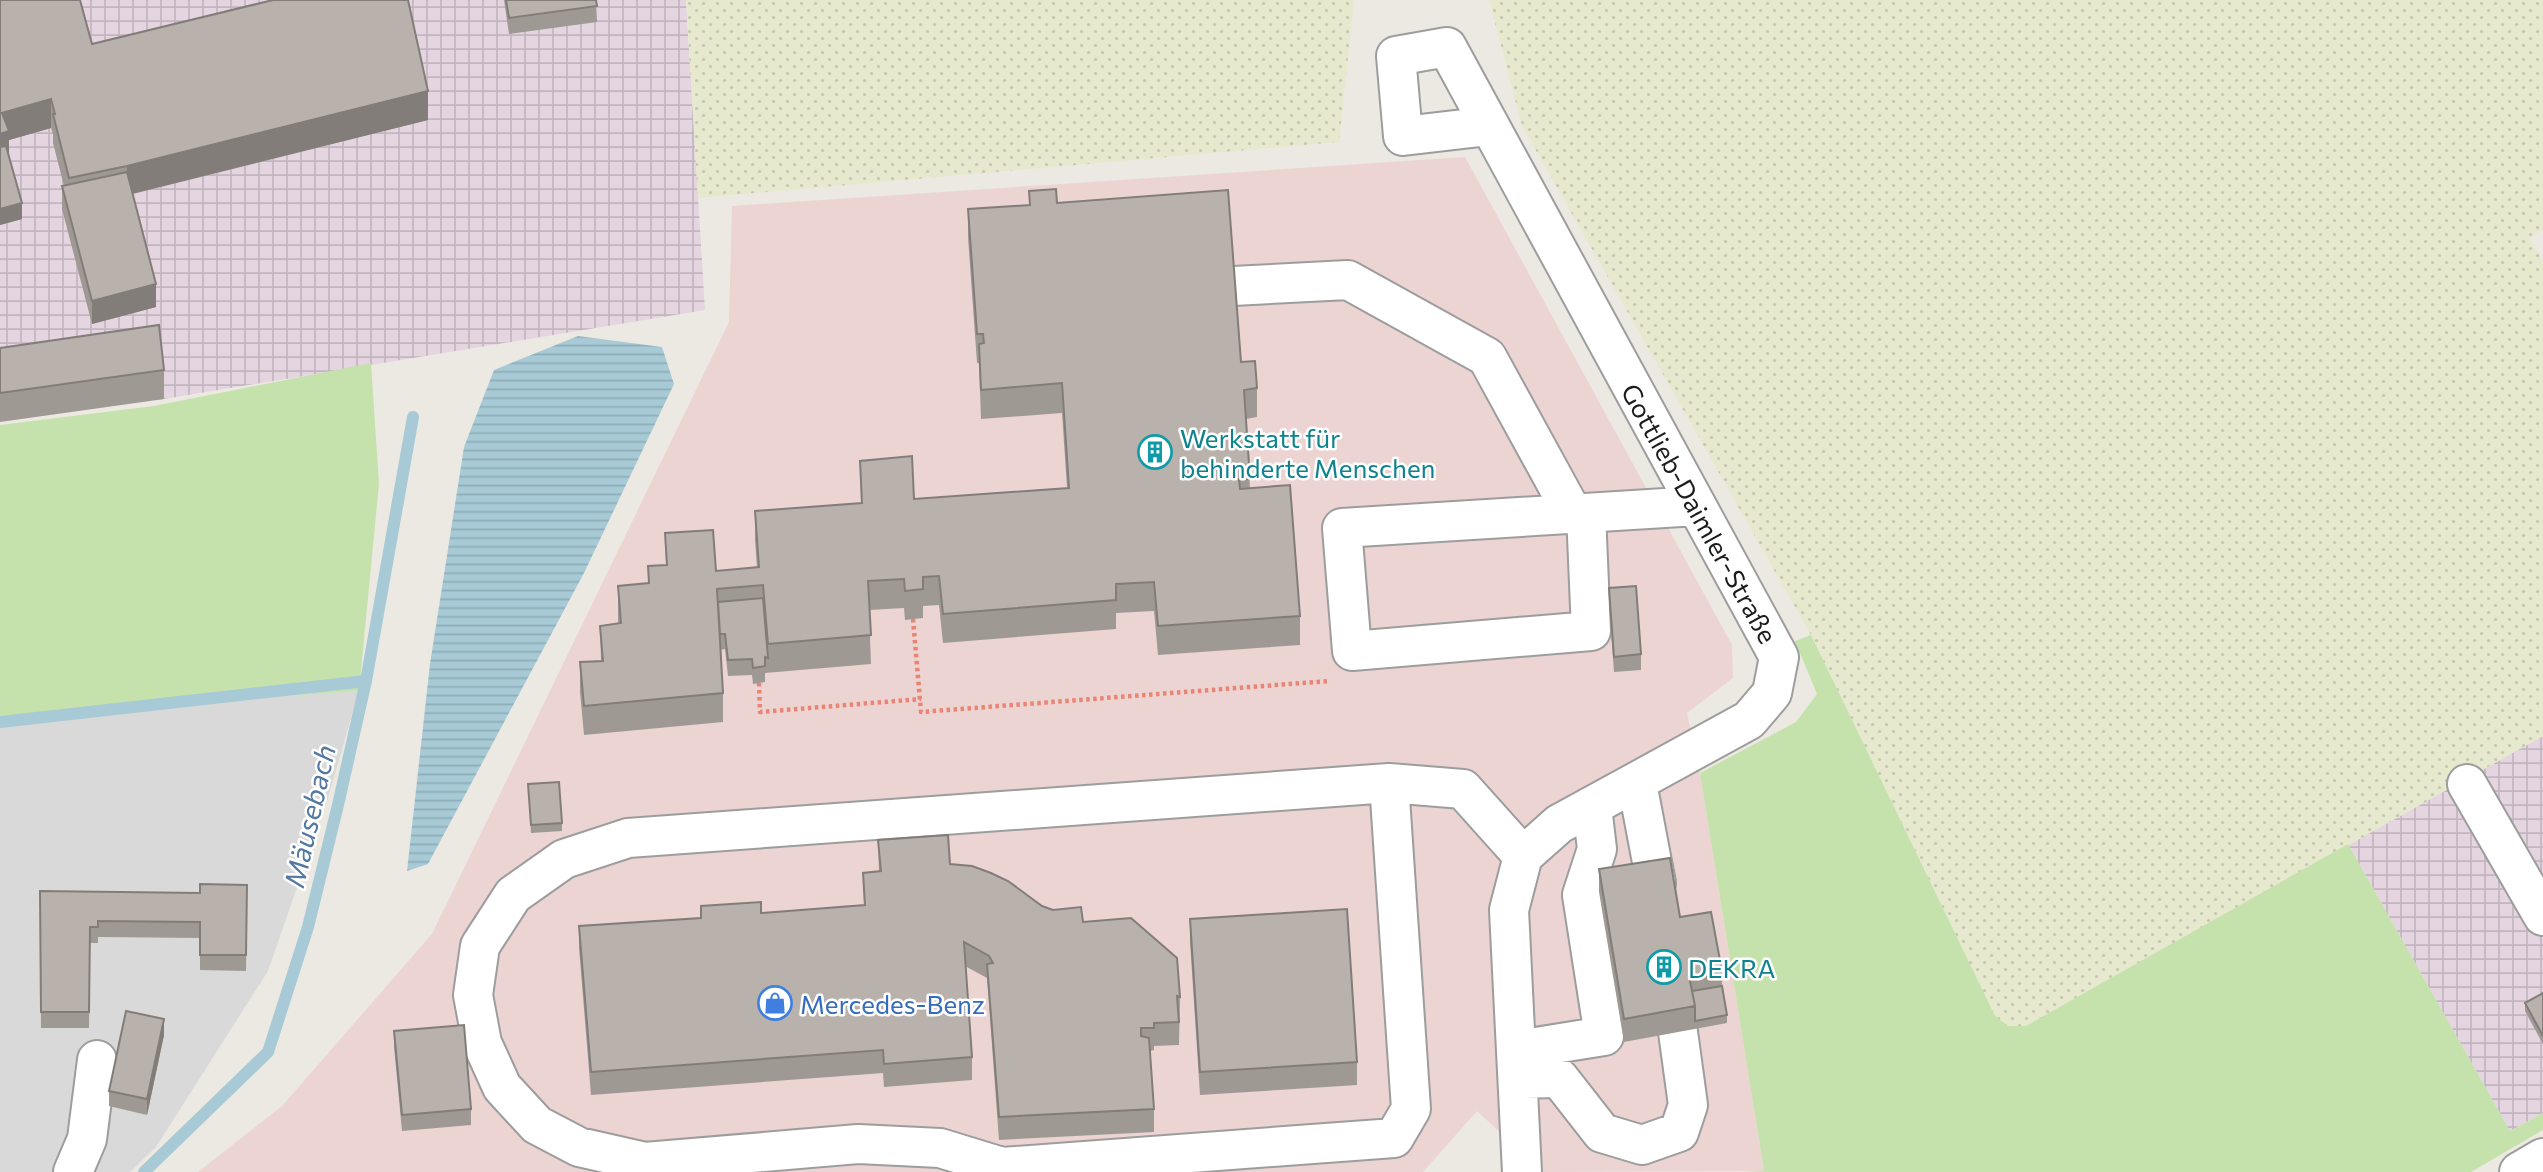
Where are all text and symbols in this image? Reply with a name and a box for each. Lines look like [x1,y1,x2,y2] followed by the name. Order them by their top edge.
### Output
[1616,378,1784,648] street label: Gottlieb-Daimler-Straße
[1180,422,1436,483] place label: Werkstatt für behinderte Menschen
[1136,433,1174,471] building icon: Werkstatt für behinderte Menschen
[276,741,342,891] water label: Mäusebach
[1645,948,1683,986] building icon: DEKRA
[1688,952,1775,983] place label: DEKRA
[756,984,794,1022] shop icon: Mercedes-Benz
[800,988,985,1019] place label: Mercedes-Benz

